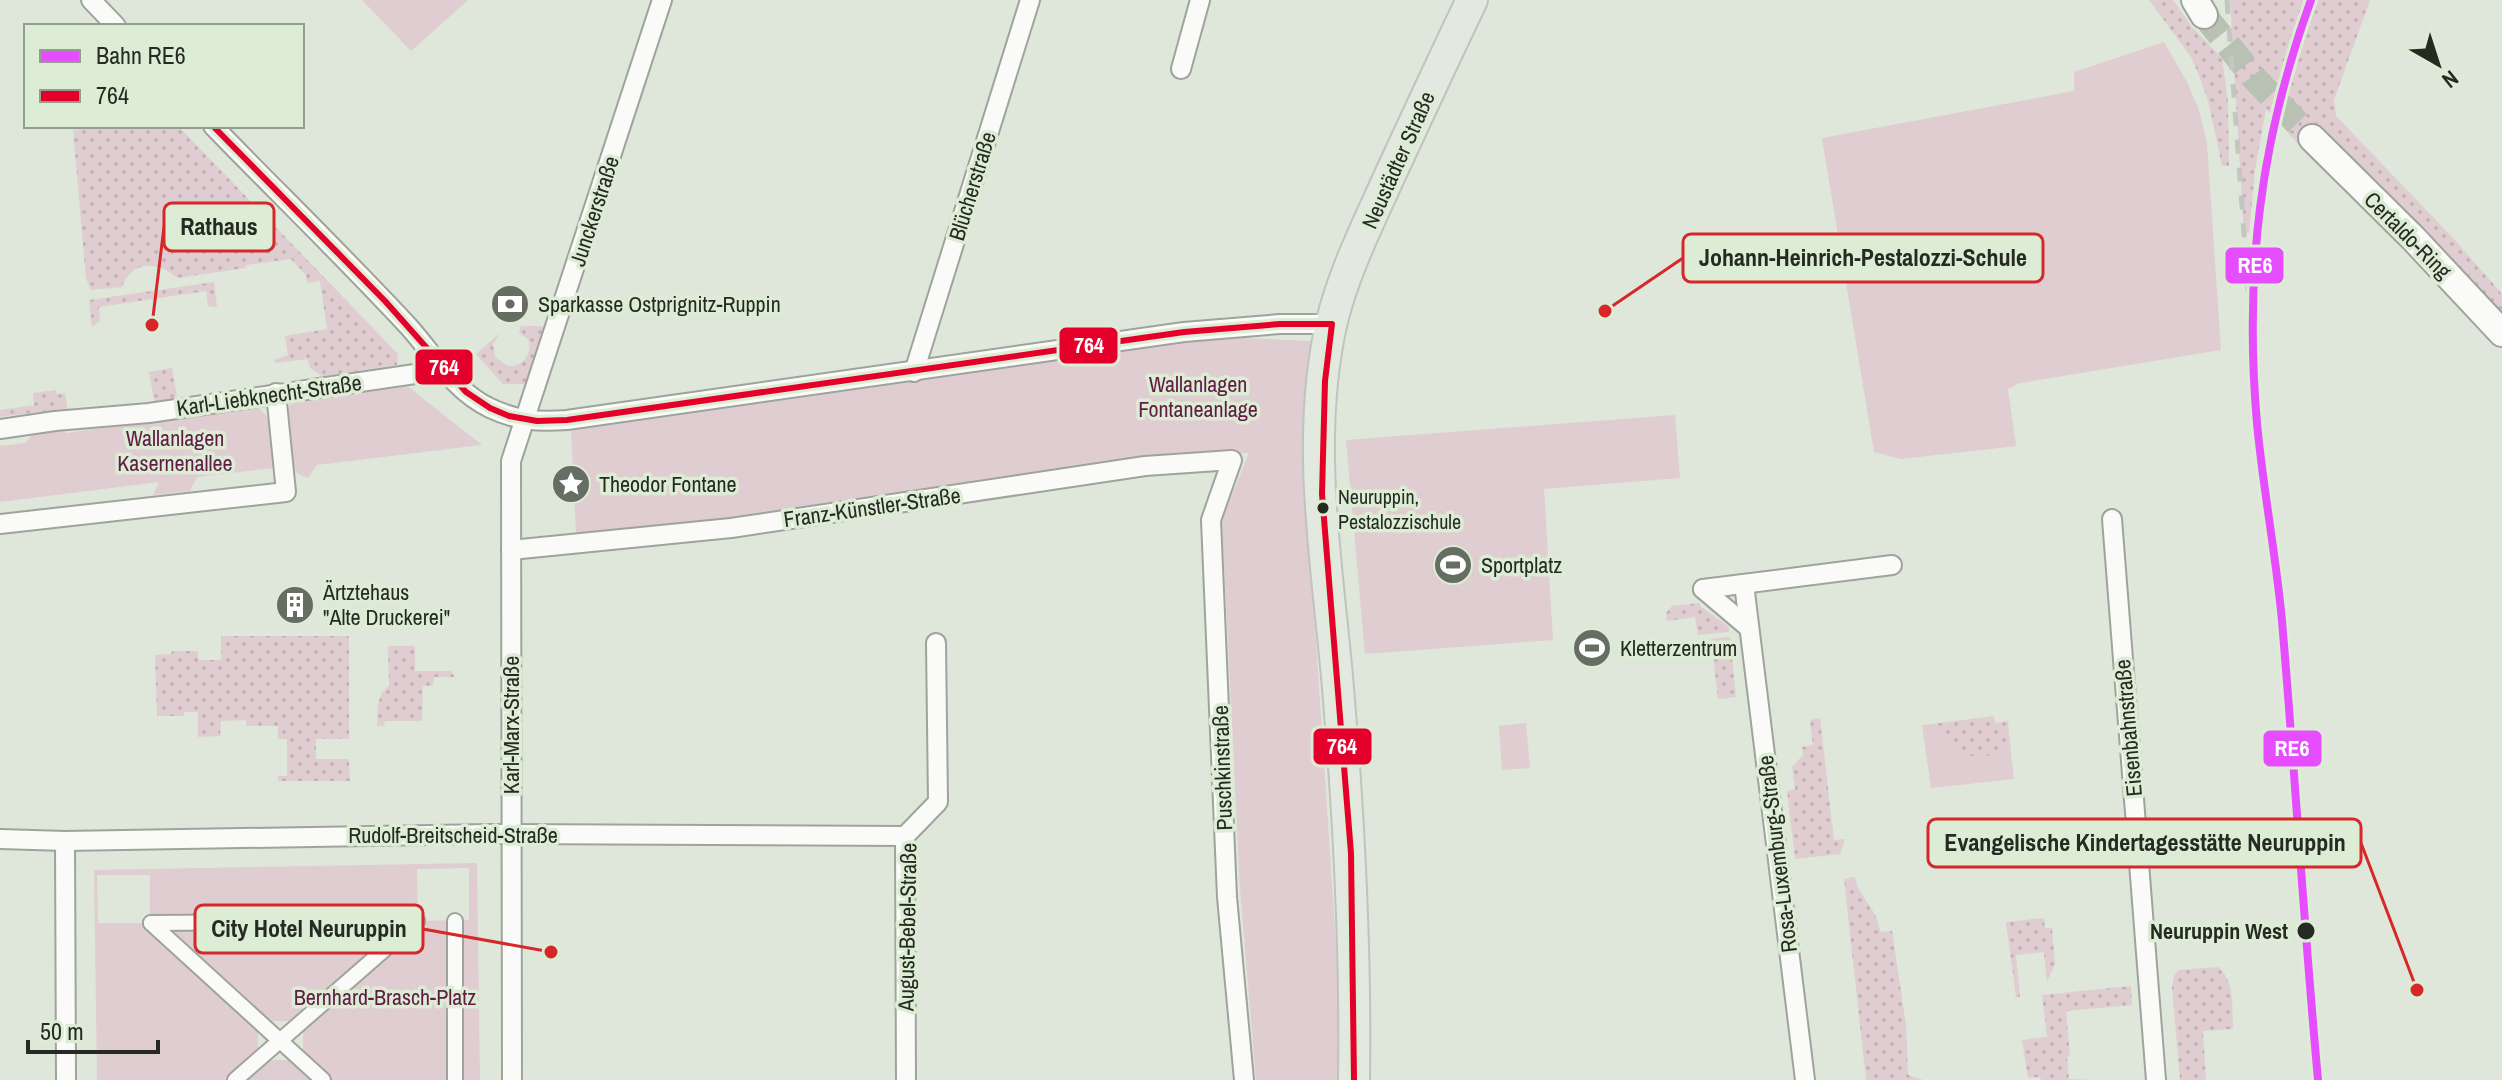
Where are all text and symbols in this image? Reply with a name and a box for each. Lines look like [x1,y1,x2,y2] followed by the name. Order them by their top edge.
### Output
[24,24,304,128] legend
[2398,24,2478,104] north arrow
[96,39,186,71] text: Bahn RE6
[2436,64,2465,95] text: N
[96,79,129,111] text: 764
[1354,87,1442,233] street label: Neustädter Straße
[941,128,1003,244] street label: Blücherstraße
[562,152,626,270] street label: Junckerstraße
[2358,185,2458,285] street label: Certaldo-Ring
[164,203,274,251] callout: Rathaus
[180,210,258,242] text: Rathaus
[1683,234,2043,282] callout: Johann-Heinrich-Pestalozzi-Schule
[1699,241,2027,273] text: Johann-Heinrich-Pestalozzi-Schule
[2224,246,2285,285] line badge: RE6
[2237,250,2273,280] text: RE6
[489,283,531,325] bank icon: Sparkasse Ostprignitz-Ruppin
[538,289,781,319] place label: Sparkasse Ostprignitz-Ruppin
[1058,326,1119,365] line badge: 764
[1074,330,1104,360] text: 764
[414,348,474,386] line badge: 764
[429,352,459,382] text: 764
[175,367,363,423] street label: Karl-Liebknecht-Straße
[1138,369,1258,424] park label: Wallanlagen Fontaneanlage
[117,423,233,478] park label: Wallanlagen Kasernenallee
[550,463,592,505] place icon: Theodor Fontane
[599,469,737,499] place label: Theodor Fontane
[782,480,962,534] street label: Franz-Künstler-Straße
[1338,483,1461,535] place label: Neuruppin, Pestalozzischule
[1315,500,1331,516] marker: Neuruppin, Pestalozzischule
[1432,544,1474,586] sports icon: Sportplatz
[1481,550,1562,580] place label: Sportplatz
[322,577,450,632] place label: Ärtztehaus "Alte Druckerei"
[274,584,316,626] building icon: Ärtztehaus "Alte Druckerei"
[1571,627,1613,669] sports icon: Kletterzentrum
[1620,633,1737,663] place label: Kletterzentrum
[496,656,526,794] street label: Karl-Marx-Straße
[2107,658,2149,798] street label: Eisenbahnstraße
[1205,705,1239,831] street label: Puschkinstraße
[1312,727,1373,766] line badge: 764
[2262,729,2323,768] line badge: RE6
[1327,731,1357,761] text: 764
[2274,733,2310,763] text: RE6
[1750,754,1804,954] street label: Rosa-Luxemburg-Straße
[1928,819,2361,867] callout: Evangelische Kindertagesstätte Neuruppin
[348,820,558,850] street label: Rudolf-Breitscheid-Straße
[1944,826,2346,858] text: Evangelische Kindertagesstätte Neuruppin
[891,843,923,1012] street label: August-Bebel-Straße
[195,905,423,953] callout: City Hotel Neuruppin
[211,912,407,944] text: City Hotel Neuruppin
[2150,916,2288,946] place label: Neuruppin West
[2295,920,2317,942] marker: Neuruppin West
[294,982,476,1012] park label: Bernhard-Brasch-Platz
[28,1004,158,1054] scale bar
[40,1015,84,1047] text: 50 m

